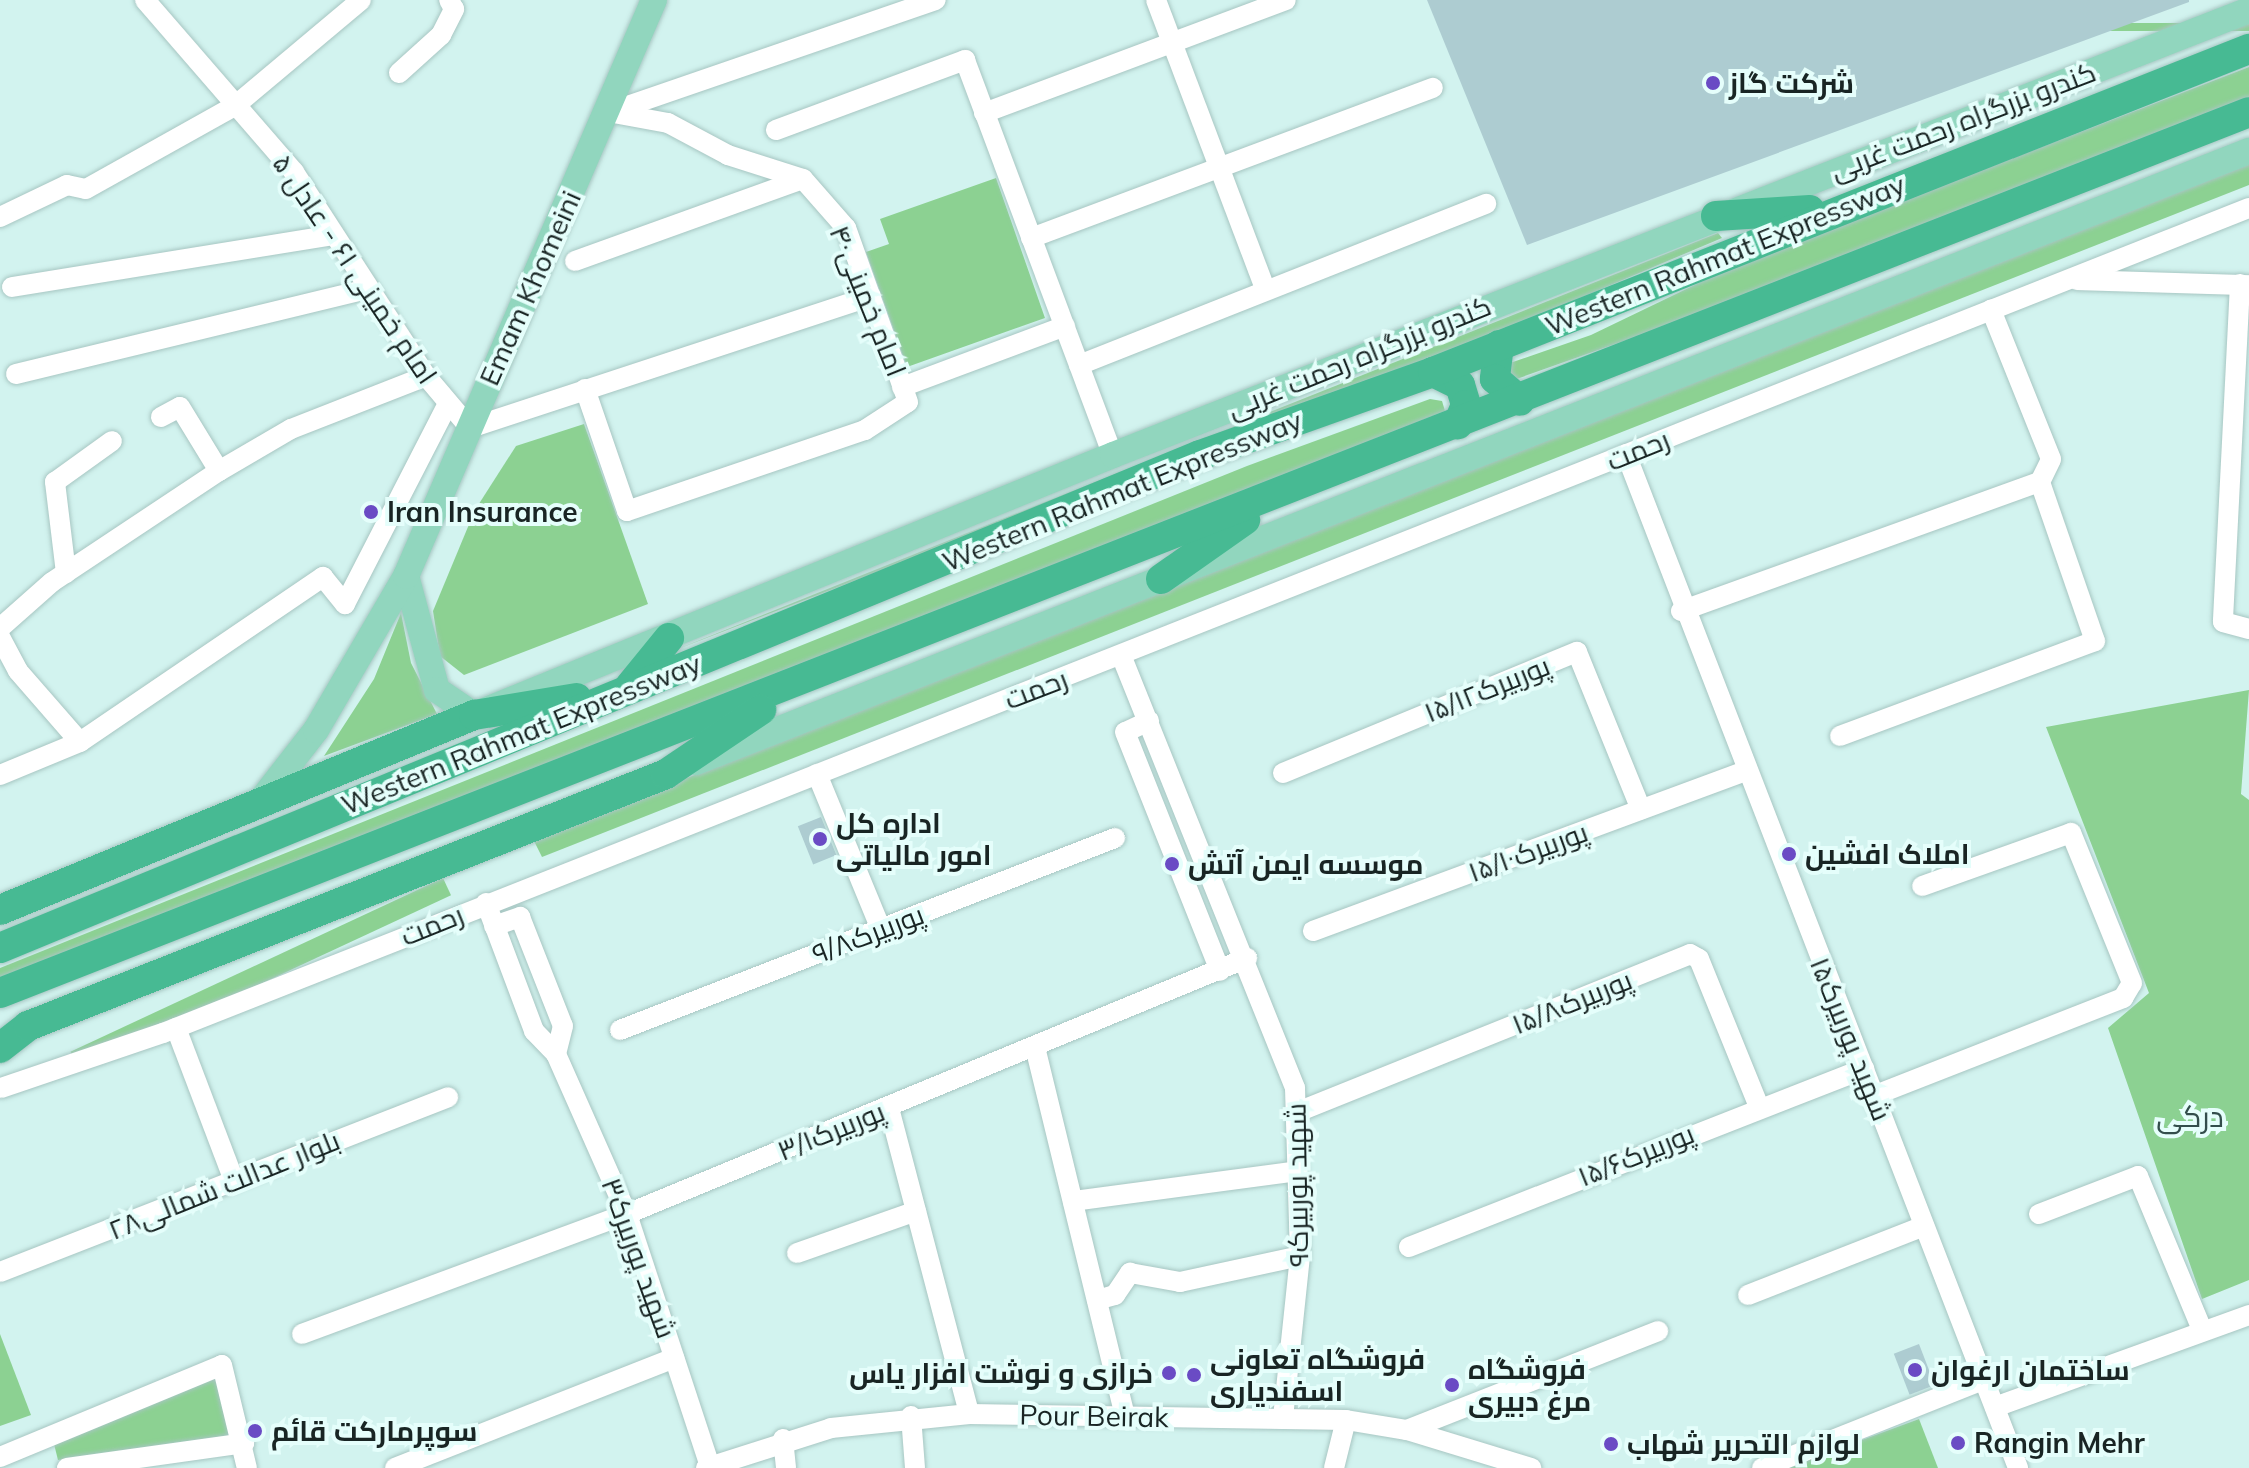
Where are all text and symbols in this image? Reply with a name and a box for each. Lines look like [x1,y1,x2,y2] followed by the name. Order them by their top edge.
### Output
[1826,55,2100,187] street label: کندرو بزرگراه رحمت غربی
[1729,66,1854,100] place label: شرکت گاز
[1704,74,1722,92] marker: شرکت گاز
[266,148,444,390] street label: امام خمینی ۶۱ - عادل ۵
[1540,167,1910,343] street label: Western Rahmat Expressway
[472,186,588,390] street label: Emam Khomeini
[822,221,914,381] street label: امام خمینی۴۰
[1222,289,1496,425] street label: کندرو بزرگراه رحمت غربی
[937,403,1307,579] street label: Western Rahmat Expressway
[1602,422,1674,478] street label: رحمت
[387,495,578,529] place label: Iran Insurance
[362,503,380,521] marker: Iran Insurance
[336,646,706,822] street label: Western Rahmat Expressway
[1419,649,1555,729] street label: پوربیرک۱۵/۱۲
[1000,662,1072,716] street label: رحمت
[836,806,992,872] place label: اداره کل امور مالیاتی
[1464,815,1592,889] street label: پوربیرک۱۵/۱۰
[811,830,829,848] marker: اداره کل امور مالیاتی
[1805,837,1970,871] place label: املاک افشین
[1780,845,1798,863] marker: املاک افشین
[1188,847,1424,881] place label: موسسه ایمن آتش
[1163,855,1181,873] marker: موسسه ایمن آتش
[396,897,468,953] street label: رحمت
[807,897,929,971] street label: پوربیرک۹/۸
[1803,952,1899,1126] street label: شهید پوربیرک۱۵
[1507,963,1637,1041] street label: پوربیرک۱۵/۸
[772,1094,890,1168] street label: پوربیرک۳/۱
[2156,1098,2224,1134] district label: درکی
[1279,1103,1315,1267] street label: شهید پوربیرک۹
[1573,1116,1699,1194] street label: پوربیرک۱۵/۶
[103,1123,345,1247] street label: بلوار عدالت شمالی۲۸
[594,1173,684,1343] street label: شهید پوربیرک۳
[1210,1342,1425,1408] place label: فروشگاه تعاونی اسفندیاری
[1468,1352,1591,1418] place label: فروشگاه مرغ دبیری
[1931,1353,2130,1387] place label: ساختمان ارغوان
[849,1356,1153,1390] place label: خرازی و نوشت افزار یاس
[1906,1361,1924,1379] marker: ساختمان ارغوان
[1160,1364,1178,1382] marker: خرازی و نوشت افزار یاس
[1185,1366,1203,1384] marker: فروشگاه تعاونی اسفندیاری
[1443,1376,1461,1394] marker: فروشگاه مرغ دبیری
[1019,1398,1169,1434] street label: Pour Beirak
[271,1414,477,1448] place label: سوپرمارکت قائم
[246,1422,264,1440] marker: سوپرمارکت قائم
[1974,1426,2145,1460] place label: Rangin Mehr
[1627,1427,1860,1461] place label: لوازم التحریر شهاب
[1949,1434,1967,1452] marker: Rangin Mehr
[1602,1435,1620,1453] marker: لوازم التحریر شهاب

